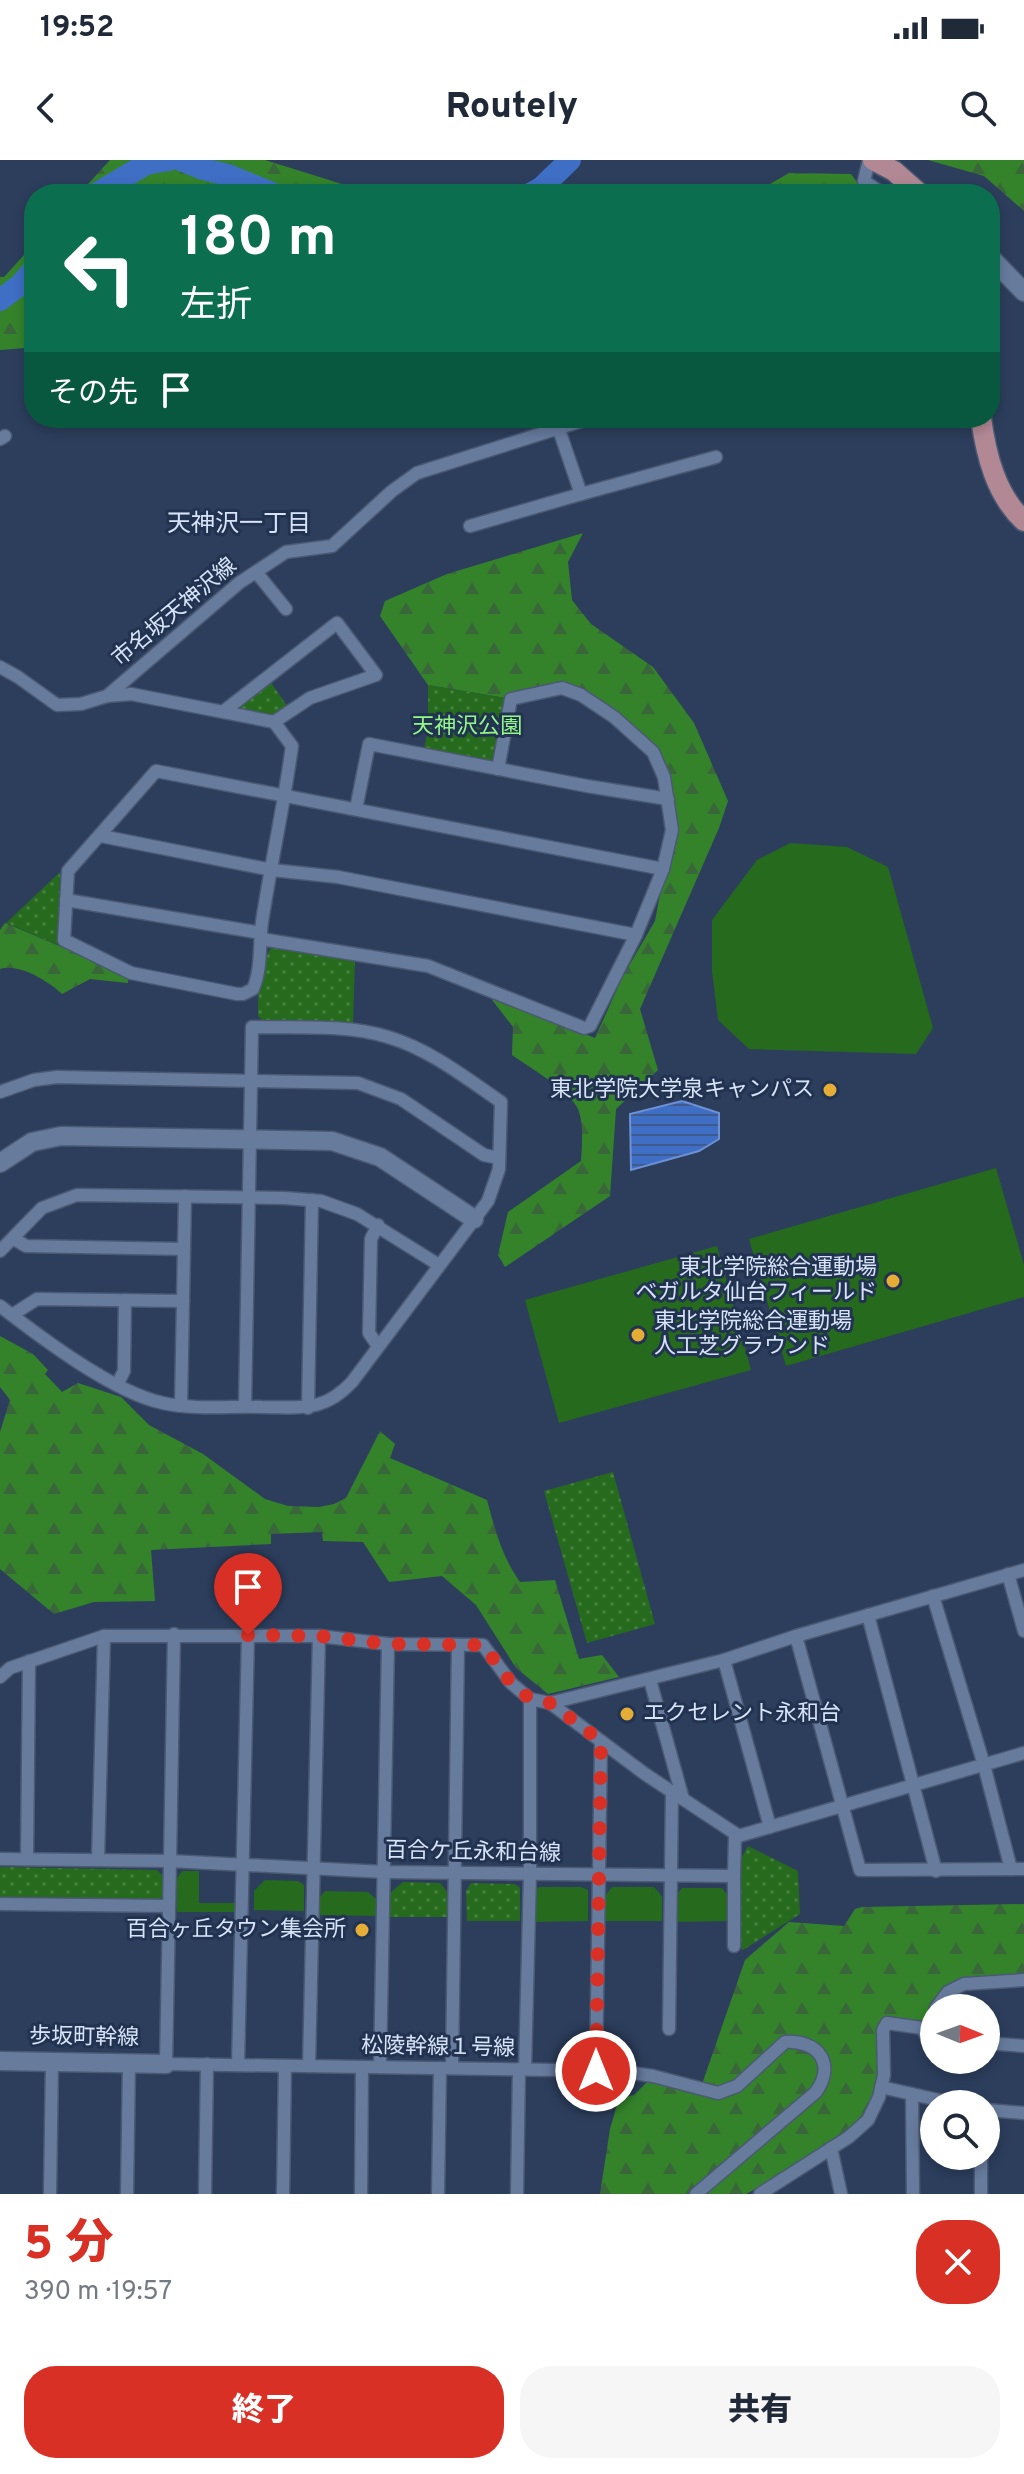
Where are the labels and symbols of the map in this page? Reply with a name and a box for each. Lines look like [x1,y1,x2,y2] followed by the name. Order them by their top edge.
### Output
[167,510,311,540] district label: 天神沢一丁目
[107,553,243,673] street label: 市名坂天神沢線
[412,714,522,741] park label: 天神沢公園
[550,1077,814,1104] place label: 東北学院大学泉キャンパス
[821,1081,839,1099] marker: 東北学院大学泉キャンパス
[635,1255,877,1307] place label: 東北学院総合運動場 ベガルタ仙台フィールド
[884,1272,902,1290] marker: 東北学院総合運動場 ベガルタ仙台フィールド
[654,1309,852,1361] place label: 東北学院総合運動場 人工芝グラウンド
[629,1326,647,1344] marker: 東北学院総合運動場 人工芝グラウンド
[214,1553,282,1635] pin
[643,1701,841,1728] place label: エクセレント永和台
[618,1705,636,1723] marker: エクセレント永和台
[385,1838,561,1868] street label: 百合ケ丘永和台線
[126,1917,346,1944] place label: 百合ヶ丘タウン集会所
[353,1921,371,1939] marker: 百合ヶ丘タウン集会所
[920,1994,1000,2074] north arrow
[29,2024,139,2052] street label: 歩坂町幹線
[554,2029,638,2113] position arrow
[361,2033,515,2063] street label: 松陵幹線１号線

